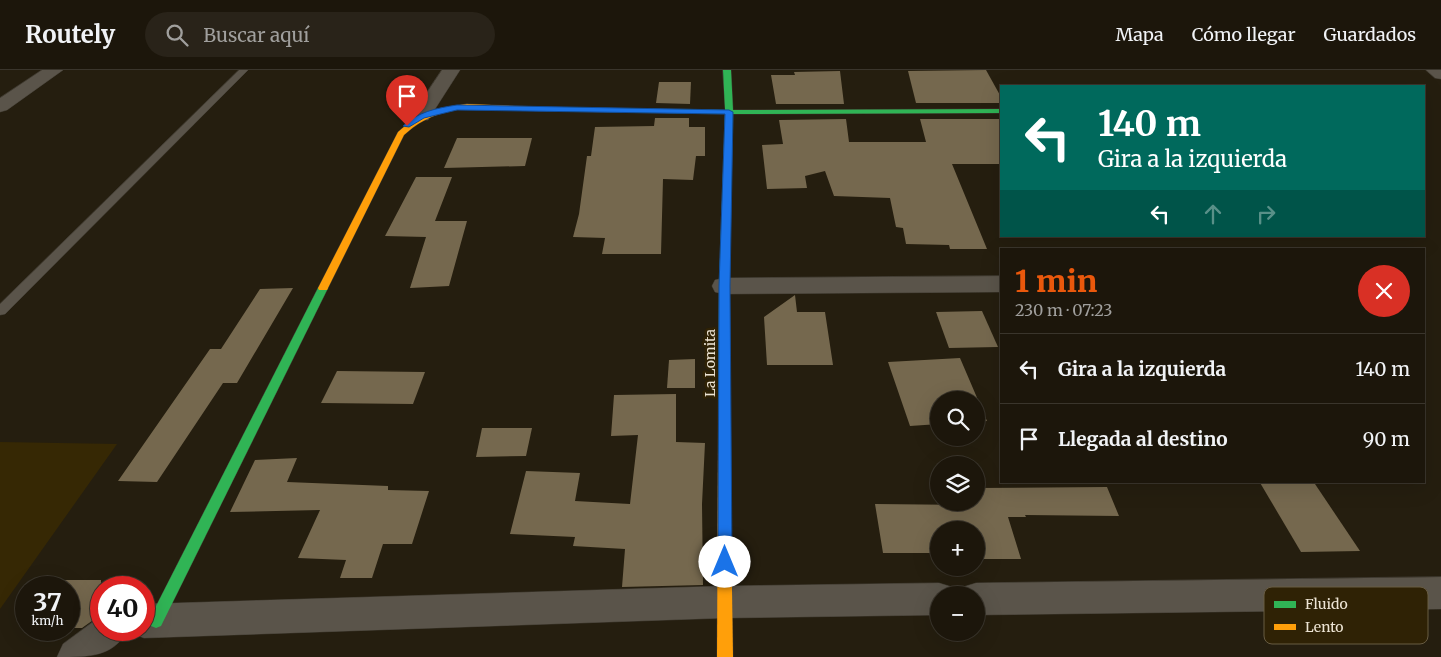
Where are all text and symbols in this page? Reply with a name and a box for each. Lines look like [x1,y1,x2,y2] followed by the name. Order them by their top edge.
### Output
[145,12,495,57] search box
[25,19,115,50] text: Routely
[163,21,191,49] icon: search
[203,23,310,47] text: Buscar aquí
[1115,23,1164,46] text: Mapa
[1192,23,1295,46] text: Cómo llegar
[1323,23,1416,46] text: Guardados
[386,75,428,126] pin
[393,82,421,110] icon: arrive
[1098,102,1201,146] text: 140 m
[1015,105,1080,170] icon: left
[1098,145,1287,173] text: Gira a la izquierda
[1146,200,1174,228] icon: left
[1199,200,1227,228] icon: ahead
[1252,200,1280,228] icon: right
[1015,262,1097,300] text: 1 min
[1358,265,1410,317] button: close
[1015,300,1112,320] text: 230 m · 07:23
[701,328,719,397] street label: La Lomita
[1015,355,1043,383] icon: left
[1058,357,1226,381] text: Gira a la izquierda
[1355,357,1410,381] text: 140 m
[930,391,985,641] map controls
[930,391,985,446] button: search
[1015,425,1043,453] icon: arrive
[1058,427,1228,451] text: Llegada al destino
[1363,427,1410,451] text: 90 m
[930,456,985,511] button: layers
[930,521,985,576] button: +
[698,535,750,587] position arrow
[90,576,155,641] speed limit sign: 40
[33,586,62,618] text: 37
[930,586,985,641] button: −
[1264,587,1428,644] legend
[1305,595,1348,613] text: Fluido
[32,613,63,628] text: km/h
[1305,618,1344,636] text: Lento

